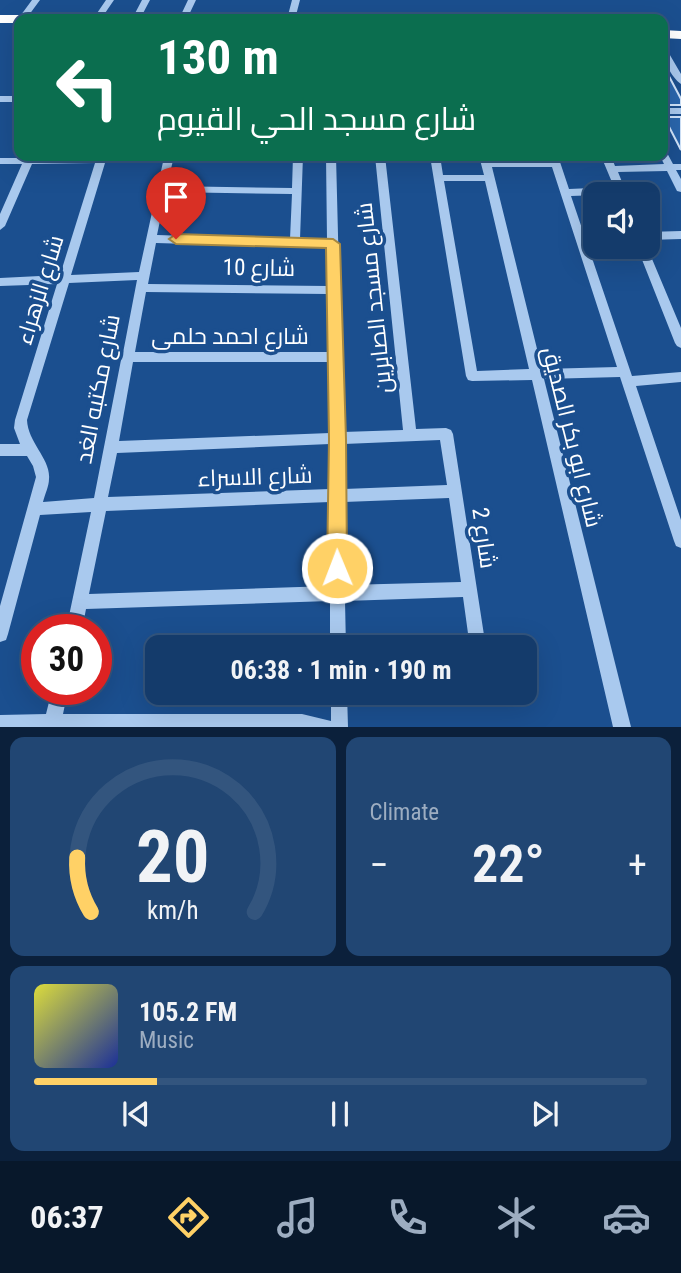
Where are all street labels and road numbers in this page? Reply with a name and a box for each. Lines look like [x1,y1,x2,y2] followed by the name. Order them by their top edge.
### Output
[351,201,399,395] street label: شارع مسجد الصابرين
[11,232,71,349] street label: شارع الزهراء
[222,254,296,284] street label: شارع 10
[70,312,128,466] street label: شارع مكتبه الغد
[151,323,309,352] street label: شارع احمد حلمى
[535,344,608,531] street label: شارع ابو بكر الصديق
[197,462,313,494] street label: شارع الاسراء
[464,506,502,570] street label: شارع 2

